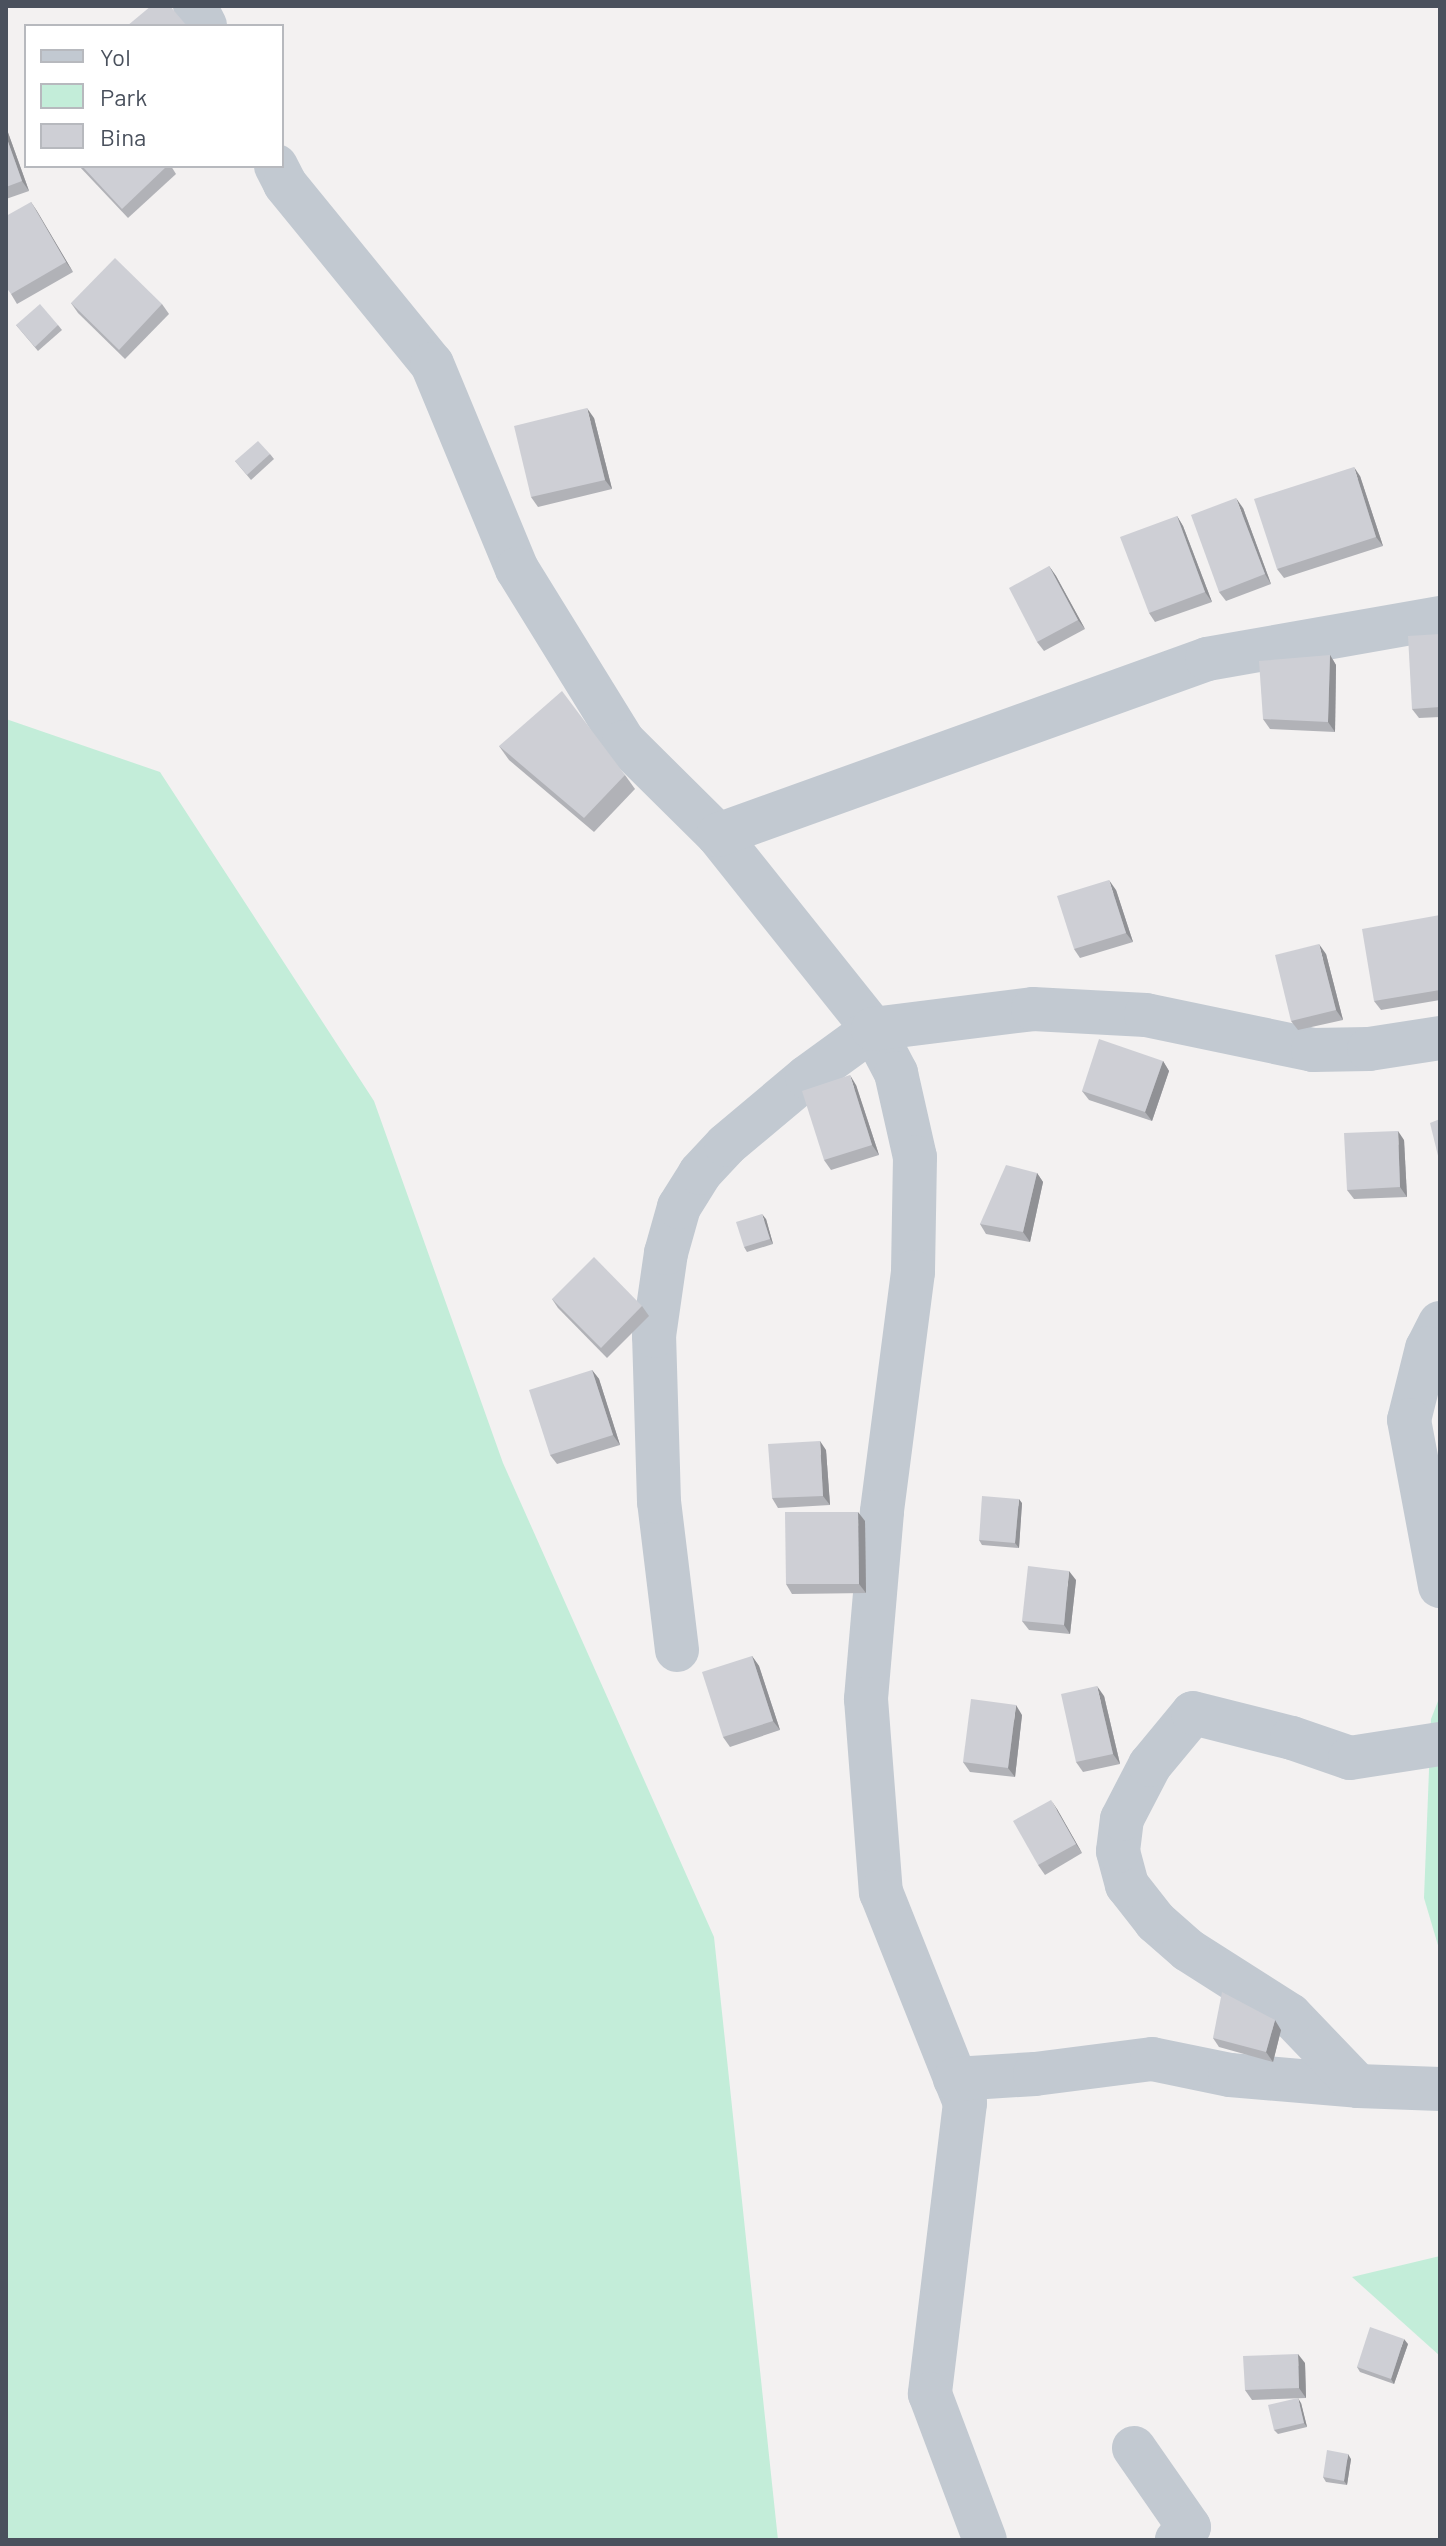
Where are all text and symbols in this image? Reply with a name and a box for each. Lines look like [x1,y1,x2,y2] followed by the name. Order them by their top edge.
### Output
[24,24,284,168] legend
[100,42,131,71] text: Yol
[100,82,147,111] text: Park
[100,122,146,151] text: Bina

